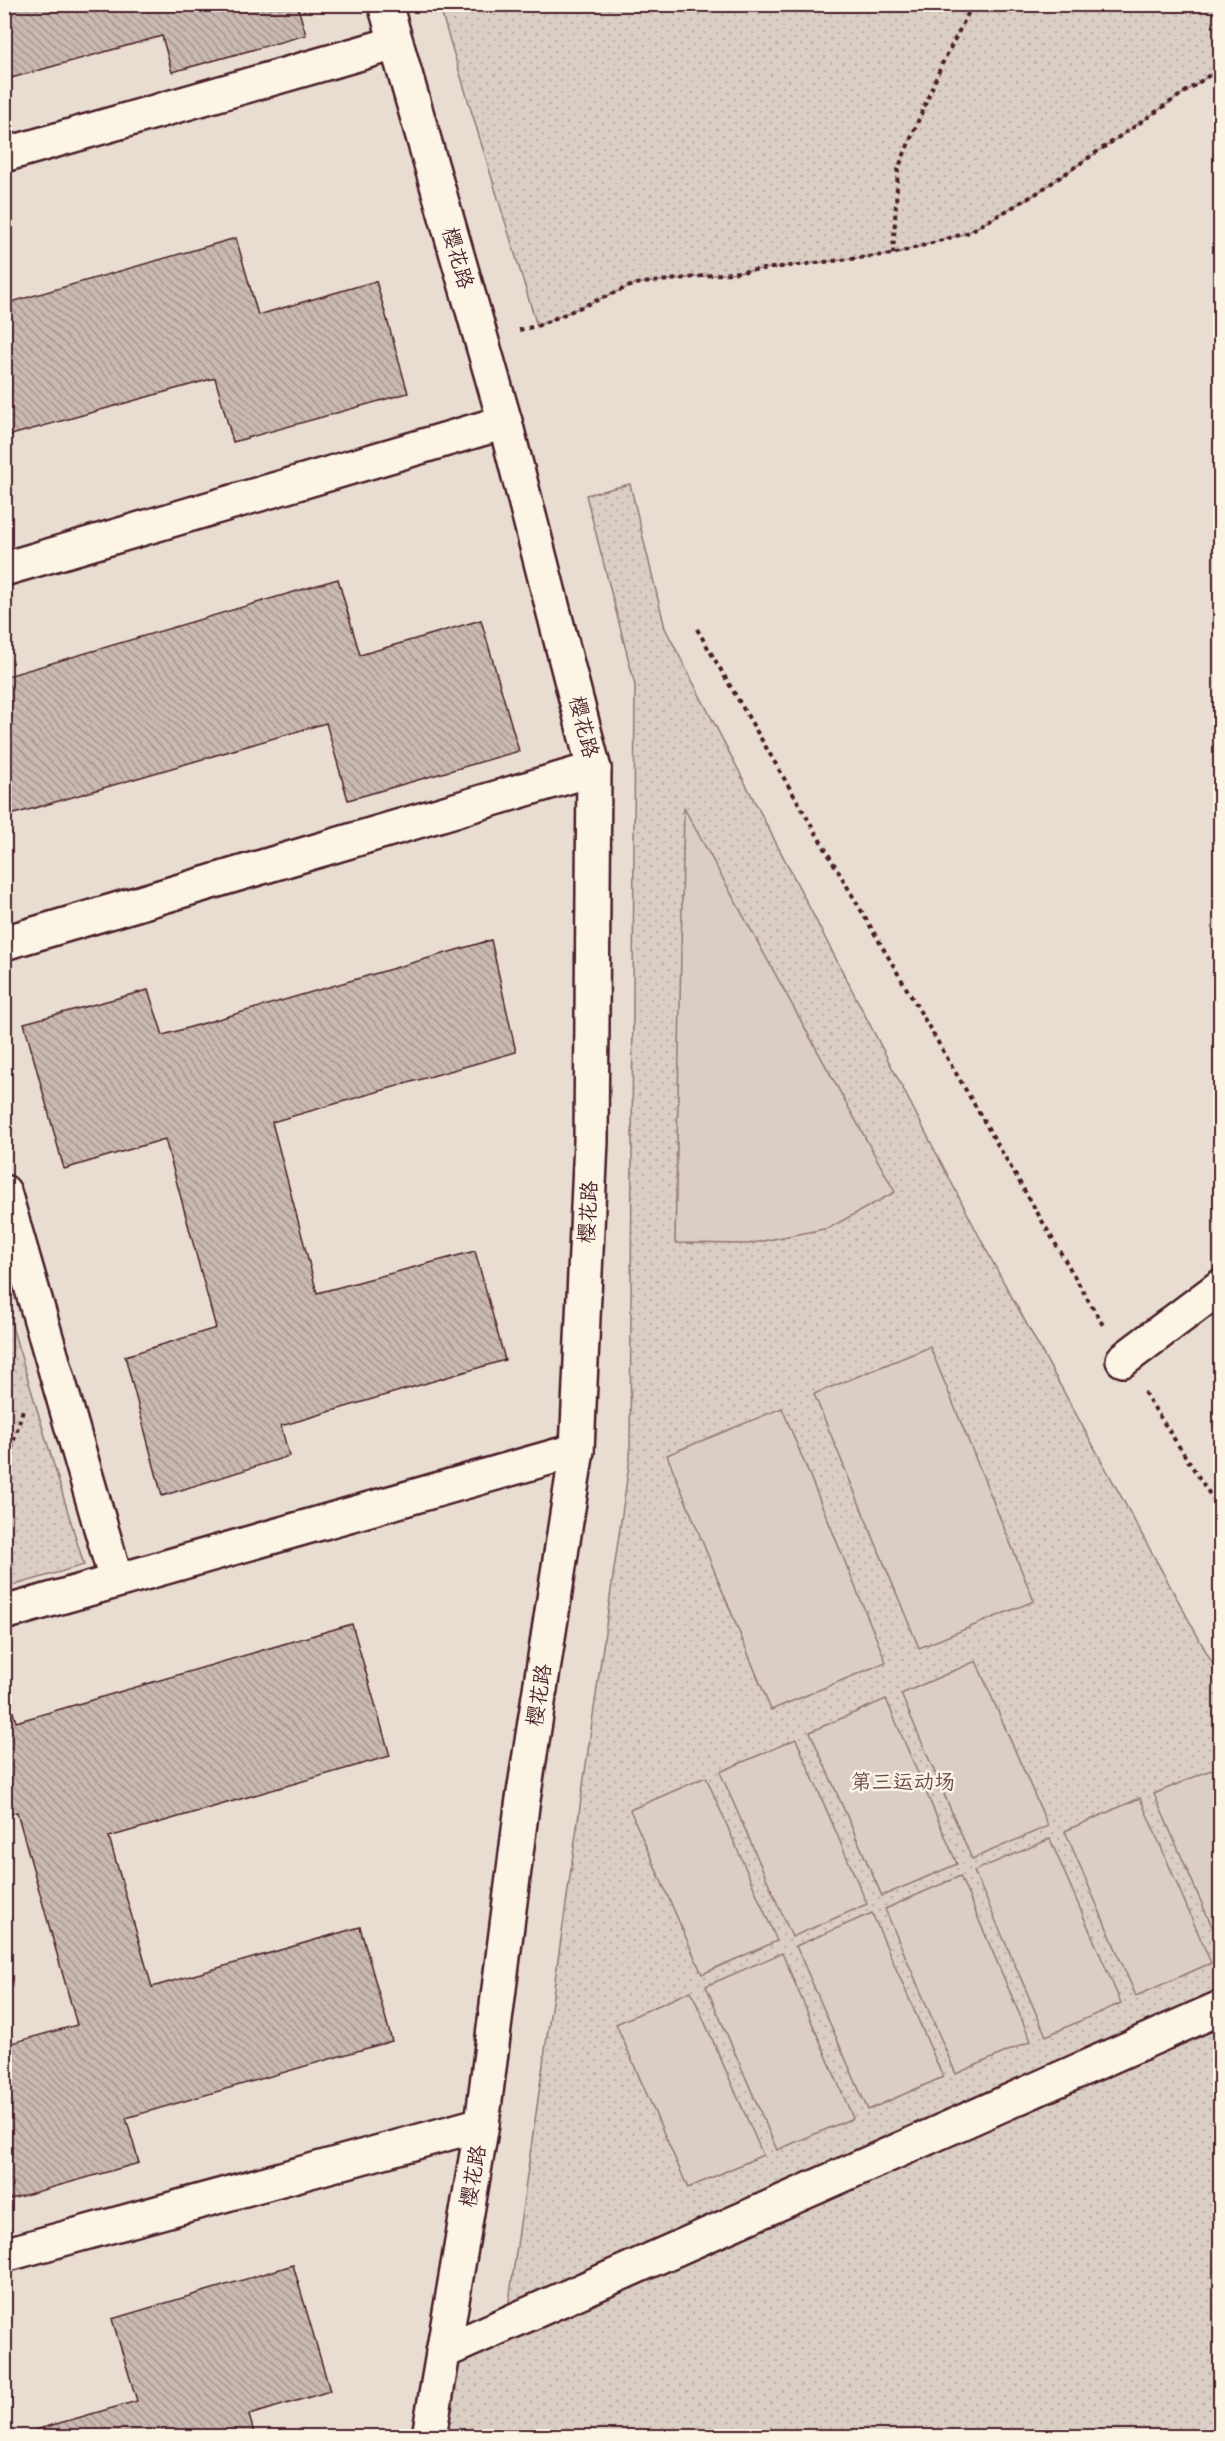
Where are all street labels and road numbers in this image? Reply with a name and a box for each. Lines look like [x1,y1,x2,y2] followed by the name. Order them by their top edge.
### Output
[438,224,478,292] street label: 樱花路
[565,694,603,760] street label: 樱花路
[574,1180,602,1244] street label: 樱花路
[522,1662,556,1728] street label: 樱花路
[456,2143,490,2209] street label: 樱花路

